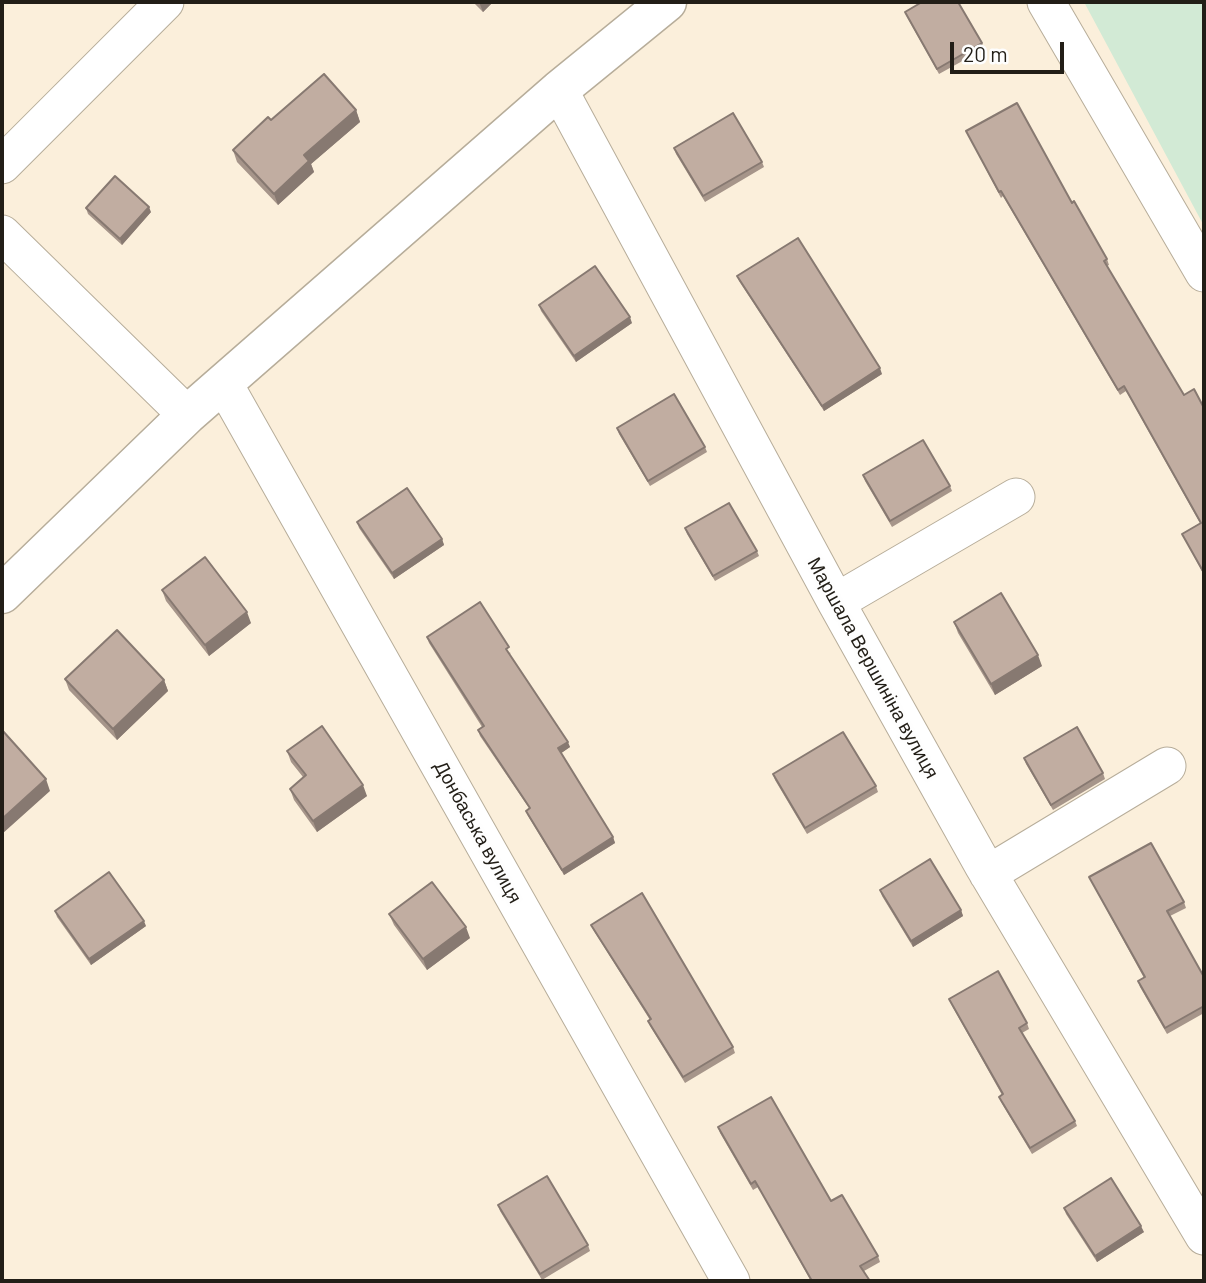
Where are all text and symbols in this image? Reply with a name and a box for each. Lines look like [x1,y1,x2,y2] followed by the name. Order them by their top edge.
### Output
[954,28,1068,72] scale bar
[963,41,1008,66] text: 20 m
[803,553,943,783] street label: Маршала Вершиніна вулиця
[429,757,527,907] street label: Донбаська вулиця

